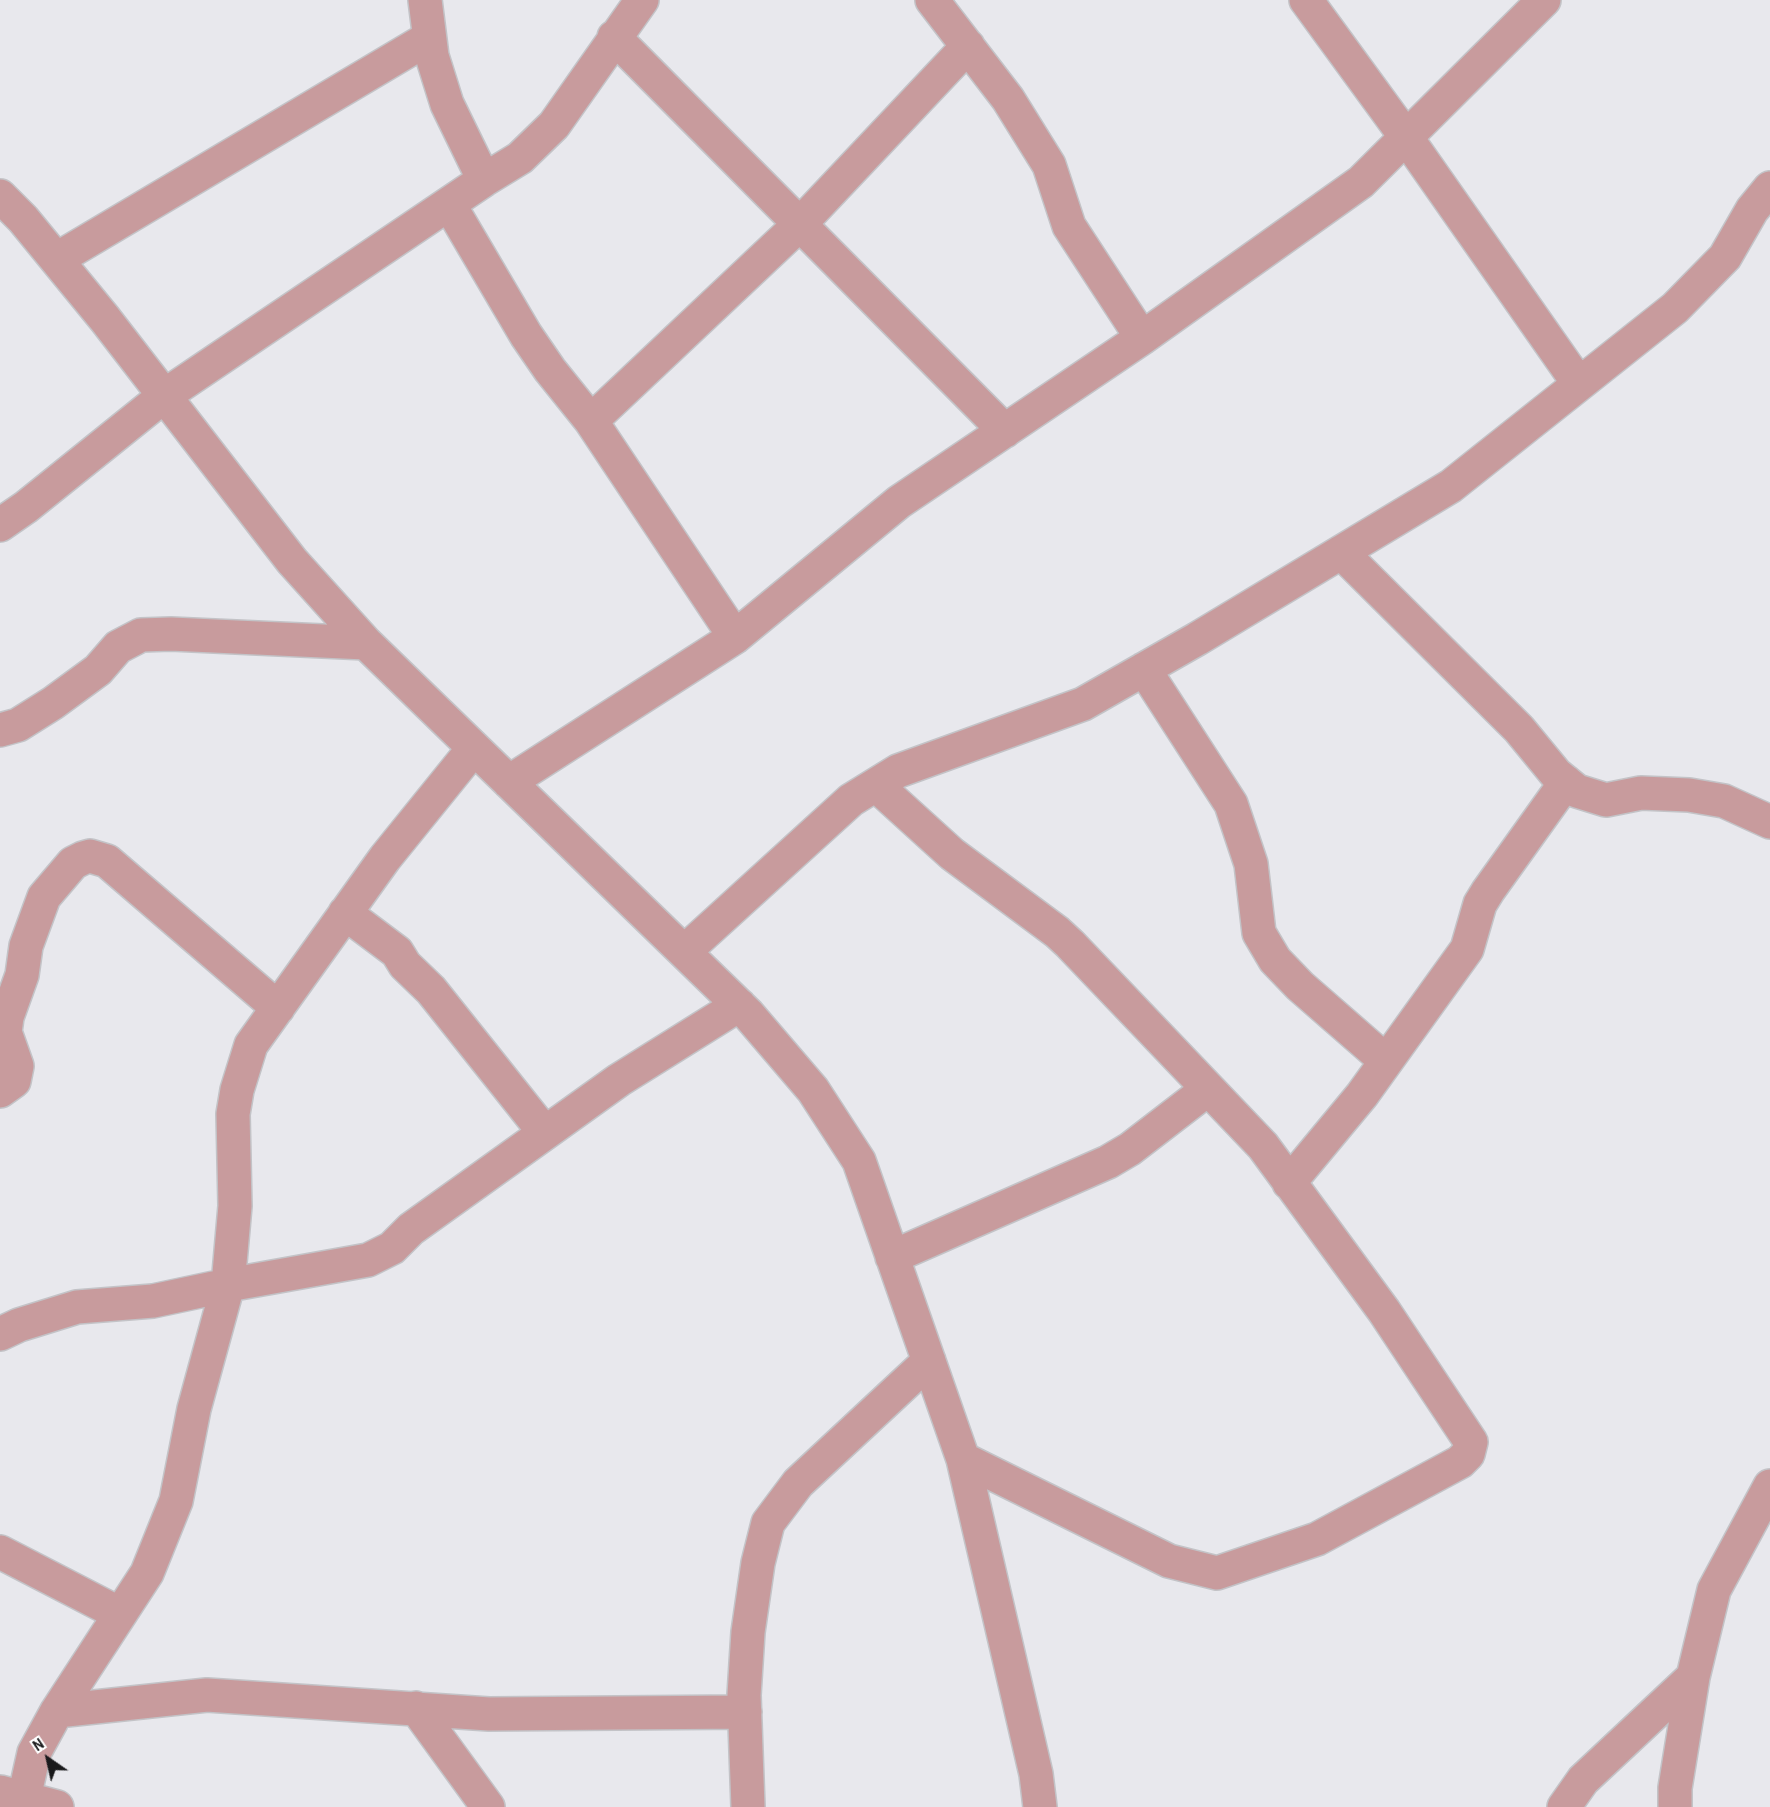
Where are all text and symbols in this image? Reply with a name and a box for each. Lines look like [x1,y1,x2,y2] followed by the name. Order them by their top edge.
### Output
[18,1729,78,1789] north arrow
[28,1732,48,1756] text: N

